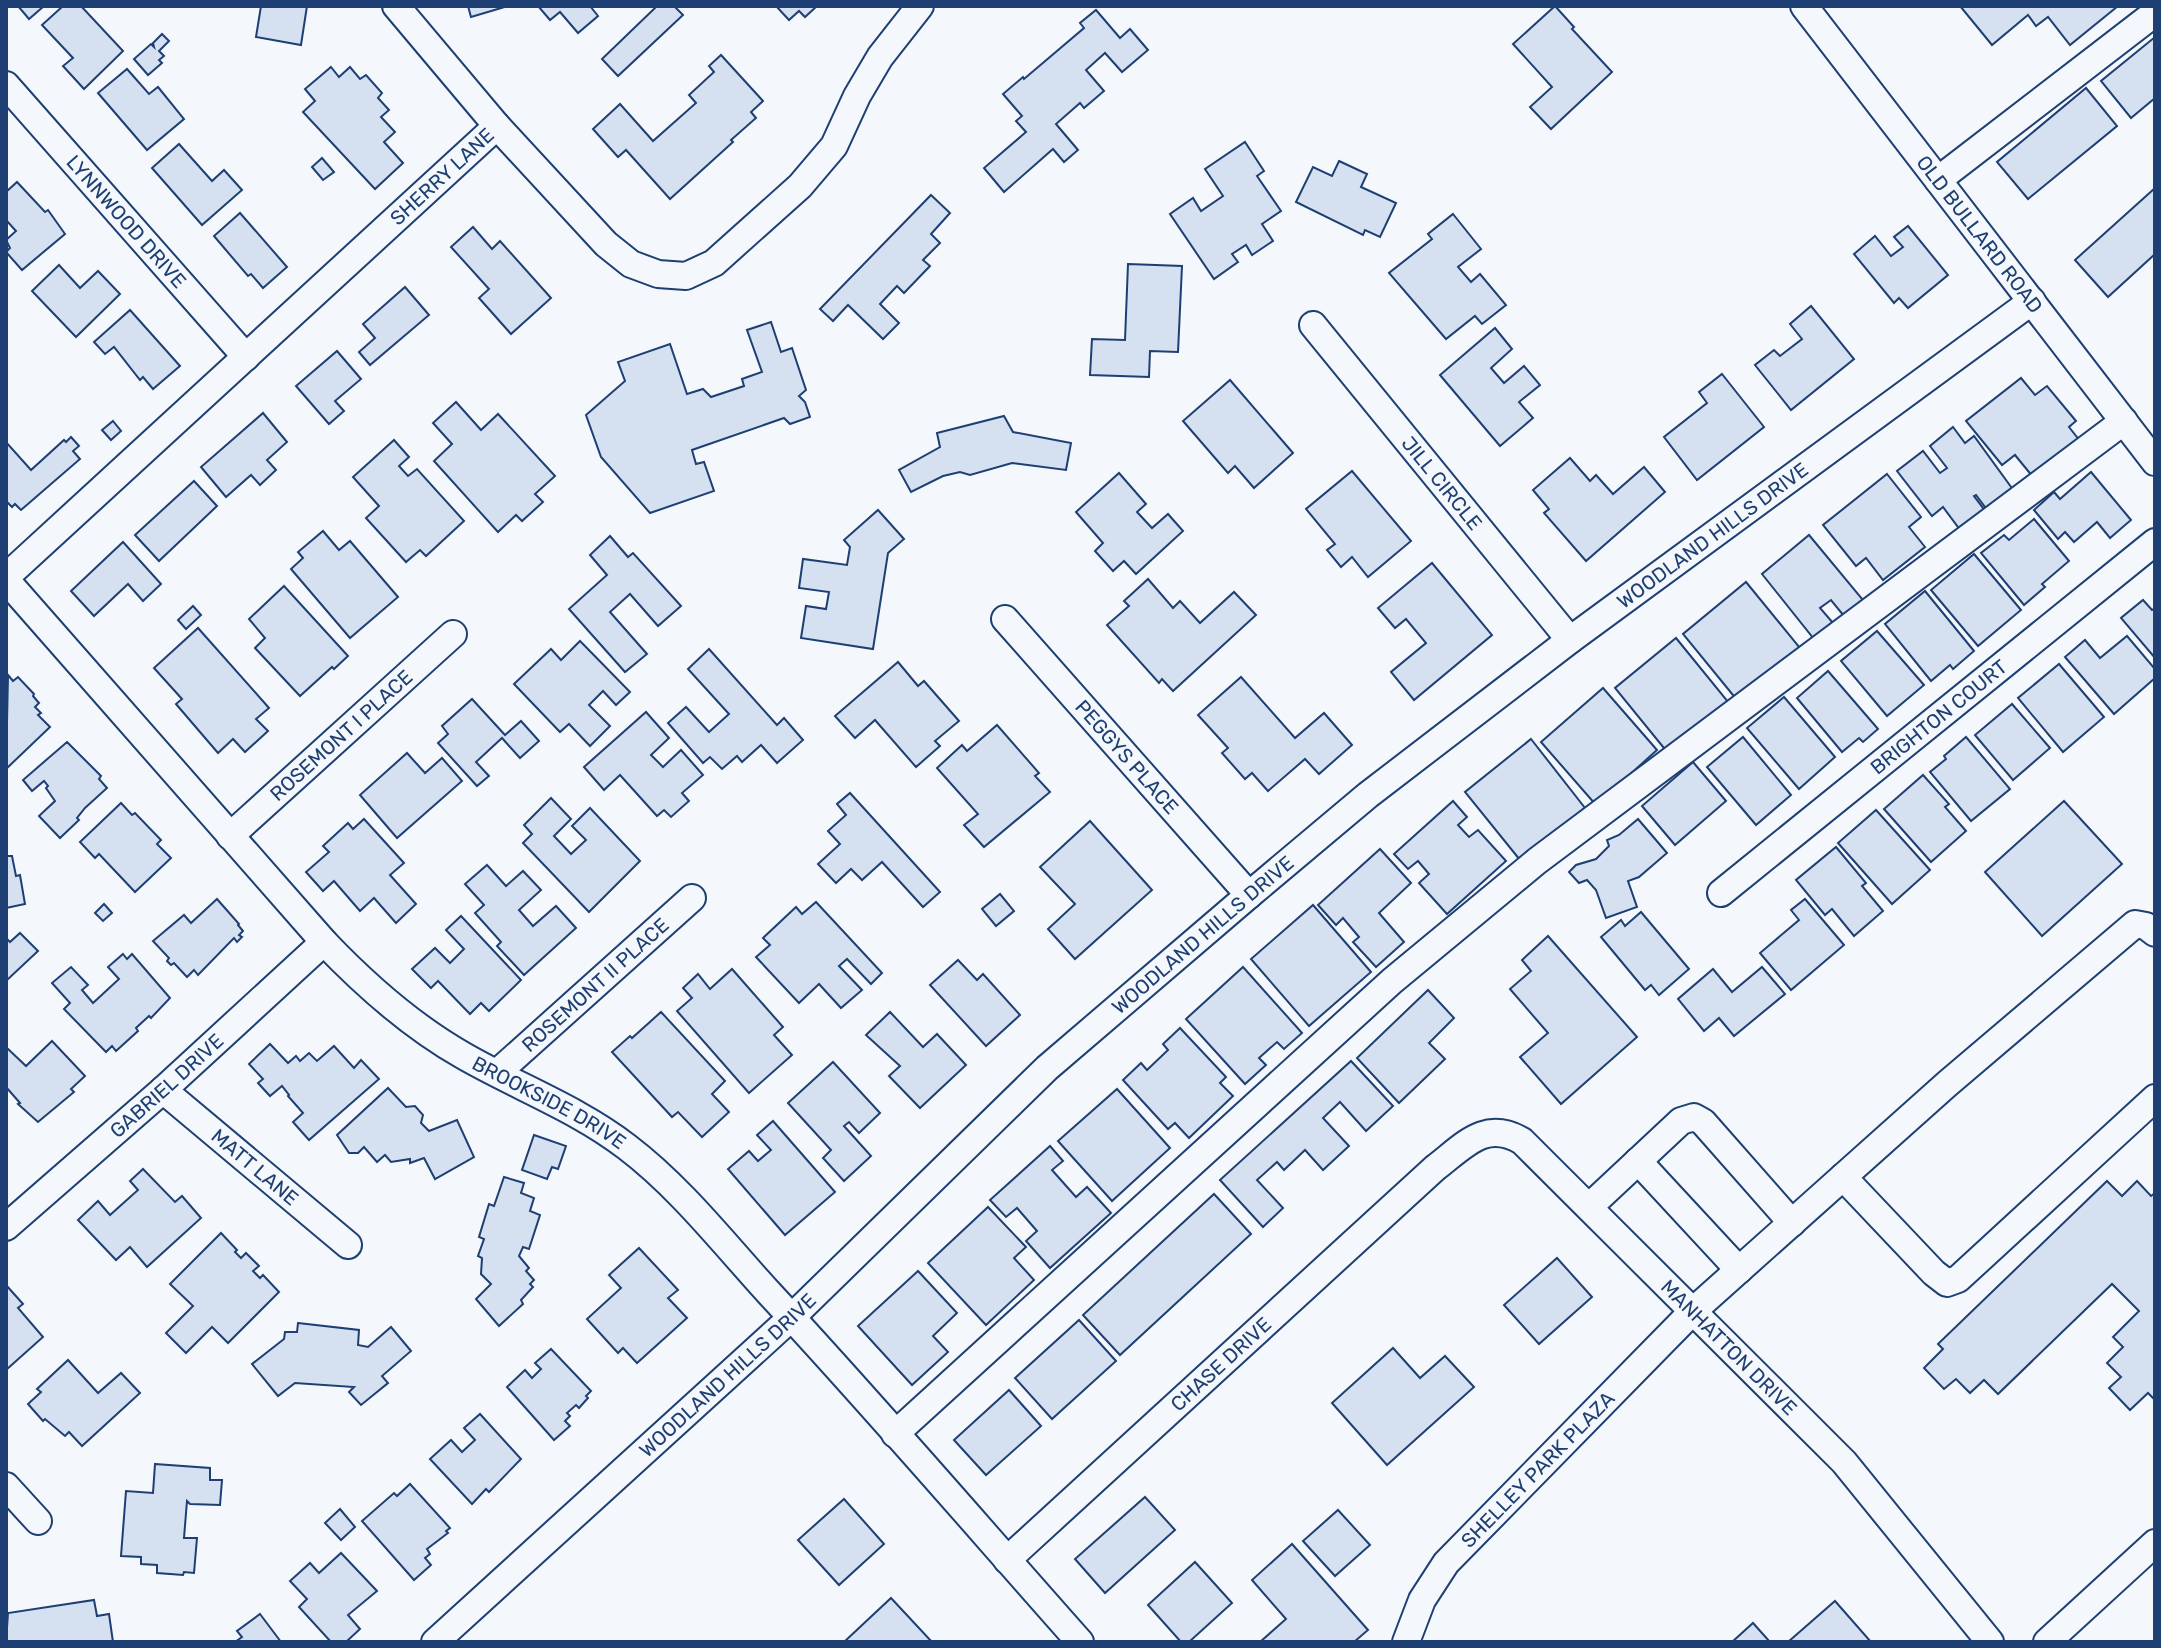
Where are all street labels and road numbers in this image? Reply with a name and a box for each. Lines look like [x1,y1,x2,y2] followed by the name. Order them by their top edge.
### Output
[385,123,499,230] street label: SHERRY LANE
[61,150,191,293] street label: LYNNWOOD DRIVE
[1912,151,2048,318] street label: OLD BULLARD ROAD
[1397,431,1487,535] street label: JILL CIRCLE
[1612,457,1813,613] street label: WOODLAND HILLS DRIVE
[1865,654,2012,779] street label: BRIGHTON COURT
[265,665,417,806] street label: ROSEMONT I PLACE
[1070,695,1184,819] street label: PEGGYS PLACE
[1107,851,1298,1019] street label: WOODLAND HILLS DRIVE
[517,913,674,1057] street label: ROSEMONT II PLACE
[105,1029,228,1143] street label: GABRIEL DRIVE
[468,1051,631,1154] street label: BROOKSIDE DRIVE
[207,1124,303,1210] street label: MATT LANE
[1656,1275,1802,1420] street label: MANHATTON DRIVE
[634,1288,821,1462] street label: WOODLAND HILLS DRIVE
[1166,1312,1276,1416] street label: CHASE DRIVE
[1456,1386,1619,1553] street label: SHELLEY PARK PLAZA

